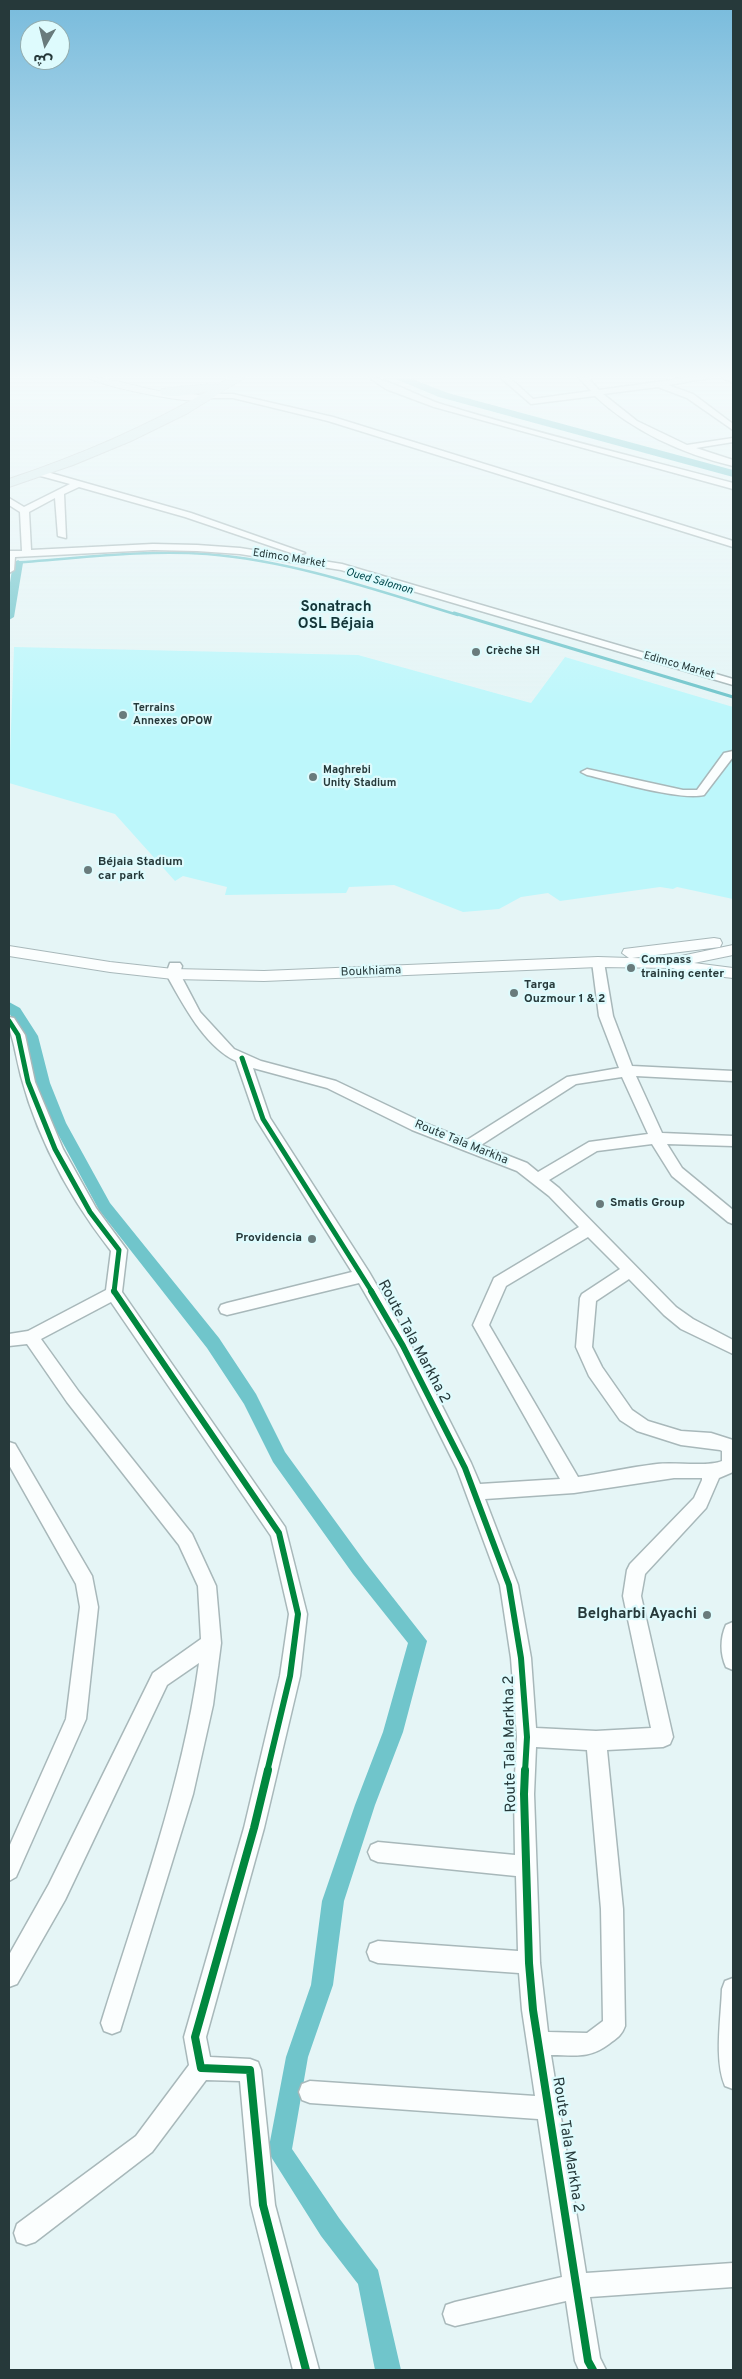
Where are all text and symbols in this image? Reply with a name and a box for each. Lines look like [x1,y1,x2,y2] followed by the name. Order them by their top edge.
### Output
[20,20,70,70] north arrow
[32,50,54,69] text: ش
[252,547,326,571] street label: Edimco Market
[344,566,414,598] water label: Oued Salomon
[298,599,374,634] district label: Sonatrach OSL Béjaia
[486,645,540,659] place label: Crèche SH
[470,646,482,658] marker: Crèche SH
[642,650,716,682] street label: Edimco Market
[133,702,212,728] place label: Terrains Annexes OPOW
[117,709,129,721] marker: Terrains Annexes OPOW
[323,764,396,790] place label: Maghrebi Unity Stadium
[307,771,319,783] marker: Maghrebi Unity Stadium
[98,856,183,884] place label: Béjaia Stadium car park
[82,864,94,876] marker: Béjaia Stadium car park
[641,954,724,982] place label: Compass training center
[625,962,637,974] marker: Compass training center
[340,964,402,980] street label: Boukhiama
[524,979,605,1007] place label: Targa Ouzmour 1 & 2
[508,987,520,999] marker: Targa Ouzmour 1 & 2
[412,1118,510,1168] street label: Route Tala Markha
[610,1197,685,1211] place label: Smatis Group
[594,1198,606,1210] marker: Smatis Group
[236,1232,302,1246] place label: Providencia
[306,1233,318,1245] marker: Providencia
[373,1277,453,1407] street label: Route Tala Markha 2
[577,1606,697,1624] place label: Belgharbi Ayachi
[701,1609,713,1621] marker: Belgharbi Ayachi
[501,1675,521,1813] street label: Route Tala Markha 2
[547,2076,587,2214] street label: Route Tala Markha 2

